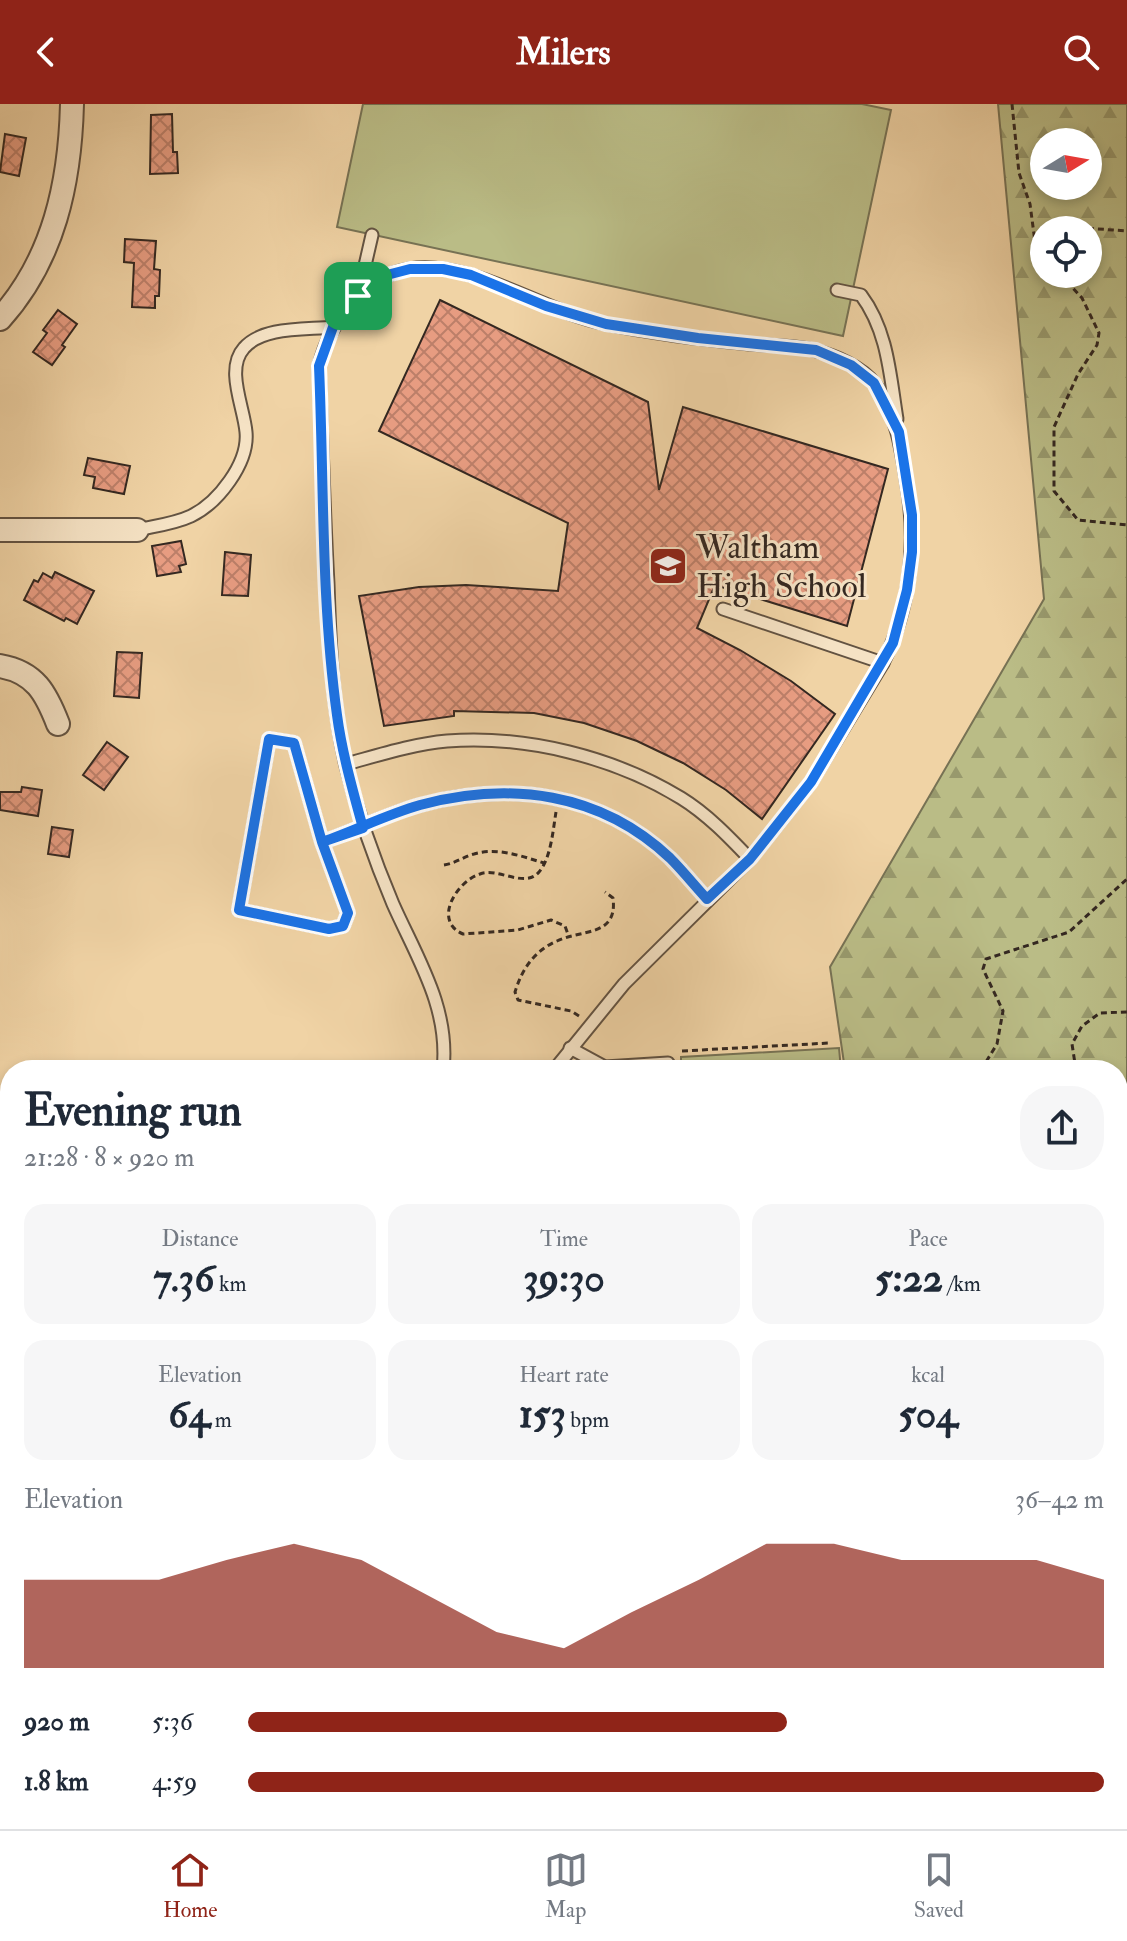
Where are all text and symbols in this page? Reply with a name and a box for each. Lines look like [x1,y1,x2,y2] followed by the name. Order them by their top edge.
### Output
[24,30,68,74] icon: back
[516,30,611,75] text: Milers
[1059,30,1103,74] icon: search
[1030,128,1102,200] north arrow
[1030,128,1102,288] map controls
[1030,216,1102,288] button: locate
[324,262,392,330] pin
[336,274,380,318] icon: arrive
[695,526,867,608] place label: Waltham High School
[647,545,689,587] school or university icon: Waltham High School
[24,1084,242,1139] text: Evening run
[1020,1086,1104,1170] button: share
[24,1142,194,1174] text: 21:28 · 8 × 920 m
[162,1225,238,1253] text: Distance
[540,1225,588,1253] text: Time
[908,1225,948,1253] text: Pace
[154,1253,214,1304] text: 7.36
[523,1253,605,1304] text: 39:30
[875,1253,943,1304] text: 5:22
[214,1270,246,1298] text: km
[943,1270,981,1298] text: /km
[158,1361,242,1389] text: Elevation
[519,1361,609,1389] text: Heart rate
[911,1361,945,1389] text: kcal
[168,1389,210,1440] text: 64
[519,1389,566,1440] text: 153
[898,1389,958,1440] text: 504
[210,1406,232,1434] text: m
[566,1406,609,1434] text: bpm
[24,1484,123,1516] text: Elevation
[1015,1484,1104,1516] text: 36–42 m
[24,1706,89,1738] text: 920 m
[152,1706,193,1738] text: 5:36
[24,1766,89,1798] text: 1.8 km
[152,1766,197,1798] text: 4:59
[163,1848,218,1924] tab: Home
[544,1848,588,1924] tab: Map
[914,1848,964,1924] tab: Saved

